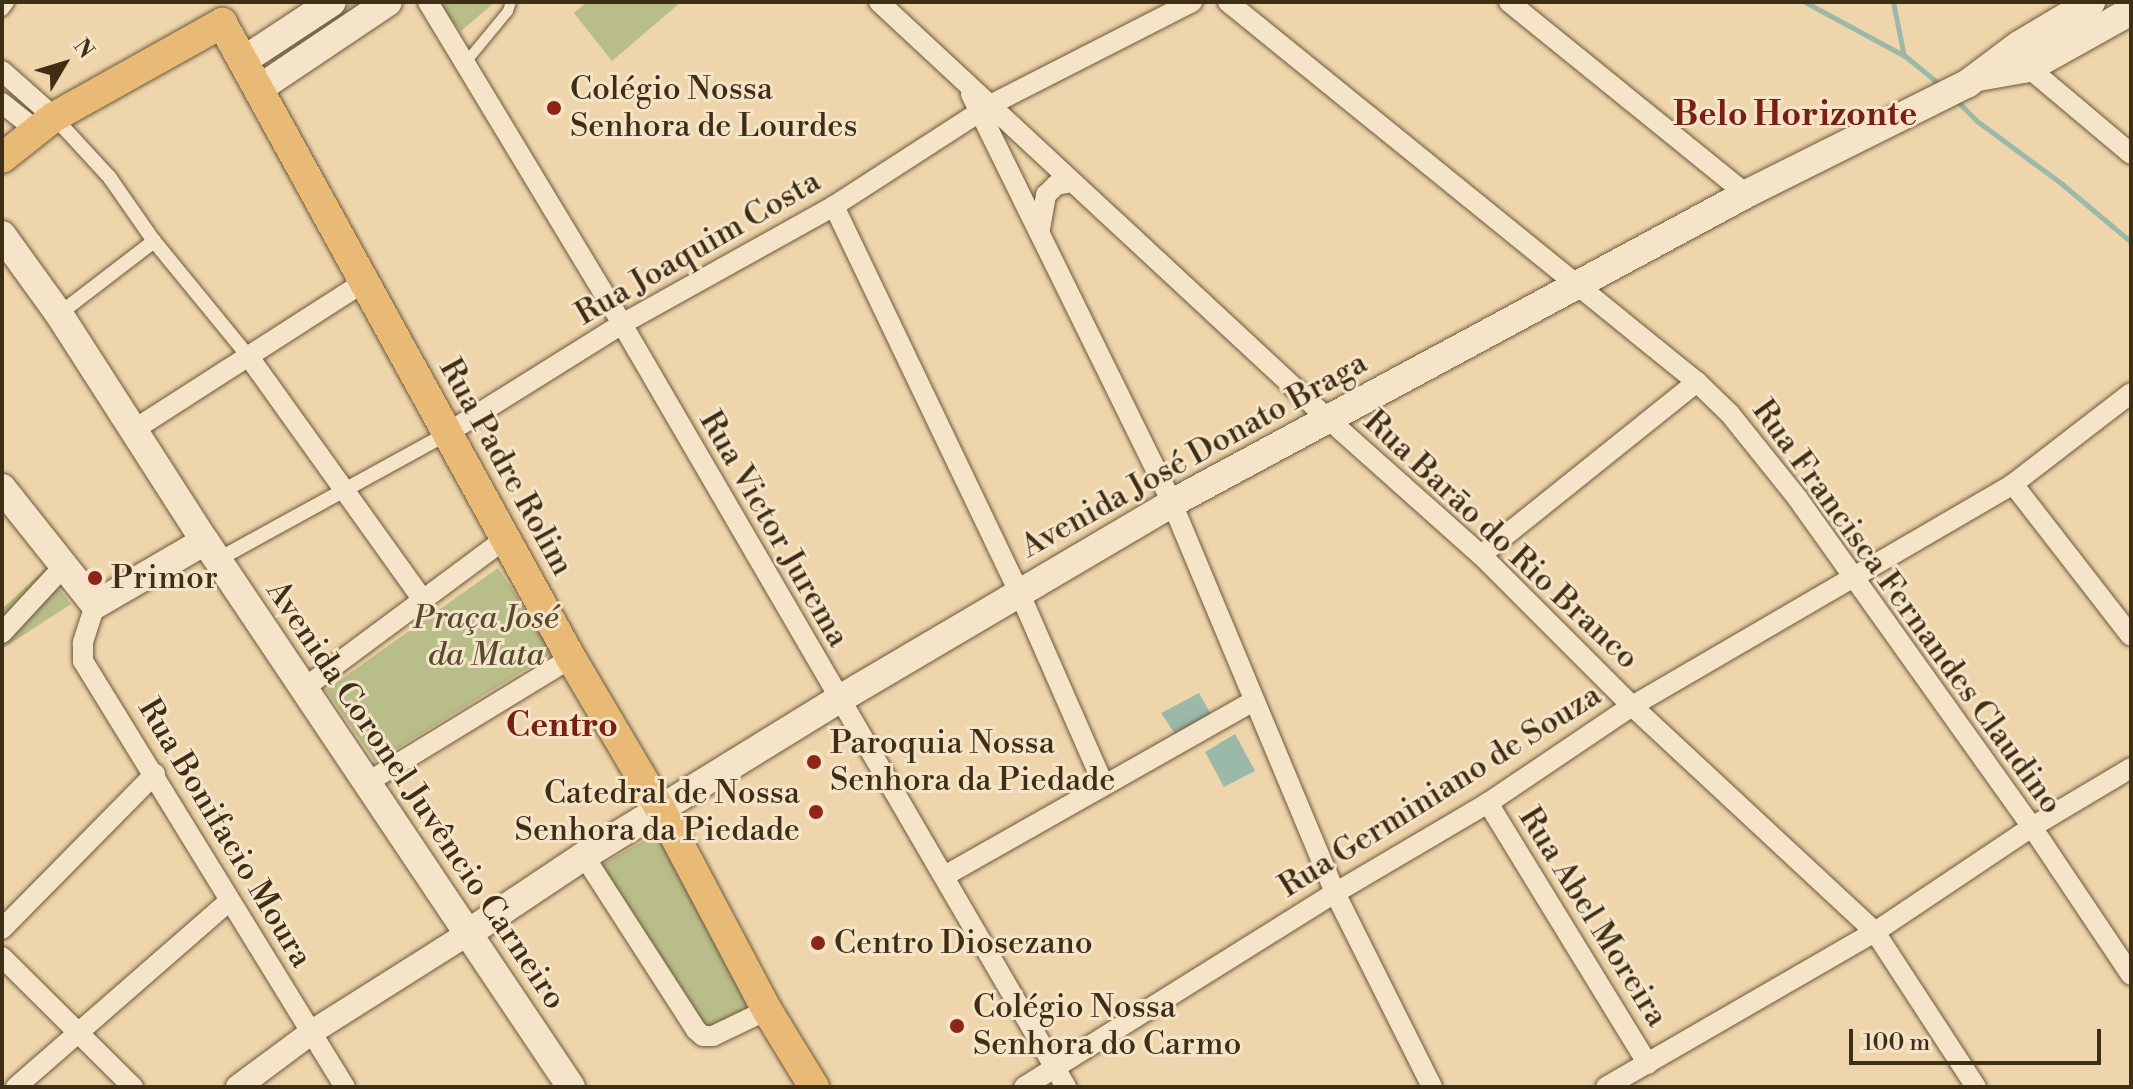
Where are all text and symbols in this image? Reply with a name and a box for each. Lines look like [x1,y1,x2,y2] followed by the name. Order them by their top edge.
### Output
[24,24,104,104] north arrow
[67,34,99,64] text: N
[570,71,857,146] place label: Colégio Nossa Senhora de Lourdes
[1673,96,1917,136] district label: Belo Horizonte
[545,99,563,117] marker: Colégio Nossa Senhora de Lourdes
[569,162,827,334] street label: Rua Joaquim Costa
[1014,344,1374,566] street label: Avenida José Donato Braga
[431,352,581,582] street label: Rua Padre Rolim
[1744,392,2070,822] street label: Rua Francisca Fernandes Claudino
[1356,403,1646,677] street label: Rua Barāo do Rio Branco
[691,404,857,654] street label: Rua Victor Jurema
[111,559,218,597] place label: Primor
[86,569,104,587] marker: Primor
[258,573,574,1017] street label: Avenida Coronel Juvêncio Carneiro
[413,600,559,675] park label: Praça José da Mata
[1272,676,1608,906] street label: Rua Germiniano de Souza
[130,692,320,974] street label: Rua Bonifacio Moura
[506,707,618,747] district label: Centro
[830,725,1115,800] place label: Paroquia Nossa Senhora da Piedade
[805,753,823,771] marker: Paroquia Nossa Senhora da Piedade
[515,775,800,850] place label: Catedral de Nossa Senhora da Piedade
[1510,800,1676,1034] street label: Rua Abel Moreira
[807,803,825,821] marker: Catedral de Nossa Senhora da Piedade
[834,924,1093,962] place label: Centro Diosezano
[809,934,827,952] marker: Centro Diosezano
[973,989,1242,1064] place label: Colégio Nossa Senhora do Carmo
[1853,1013,2105,1063] scale bar
[948,1017,966,1035] marker: Colégio Nossa Senhora do Carmo
[1863,1028,1930,1058] text: 100 m

